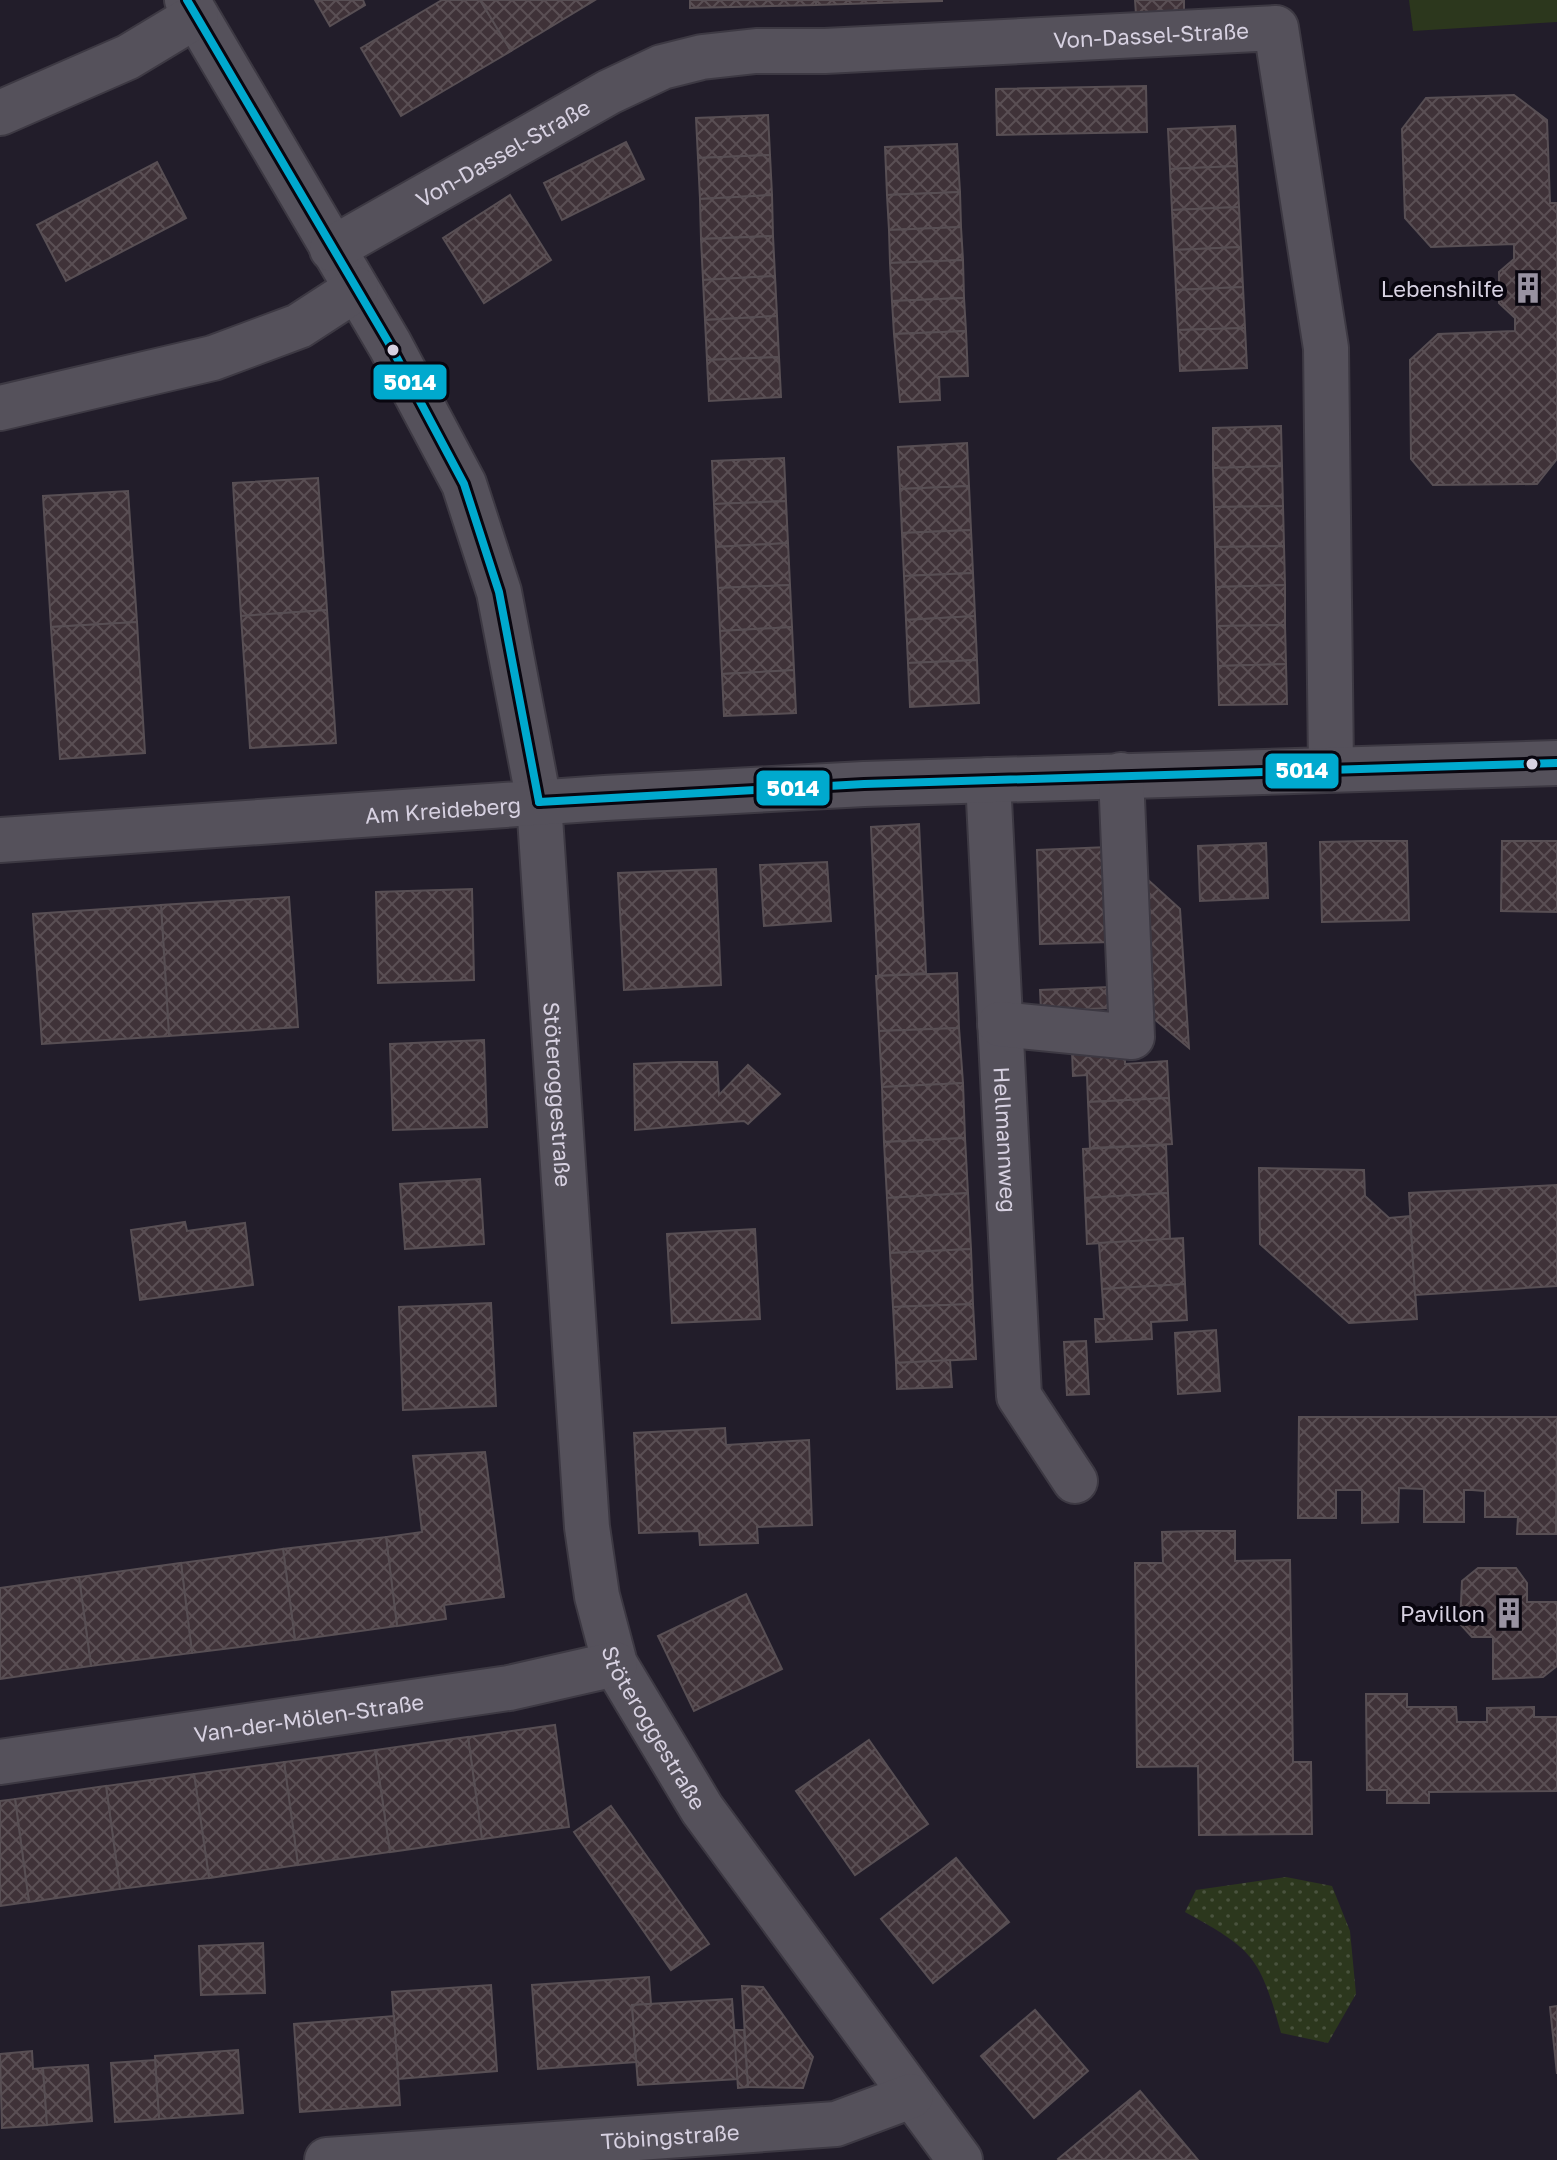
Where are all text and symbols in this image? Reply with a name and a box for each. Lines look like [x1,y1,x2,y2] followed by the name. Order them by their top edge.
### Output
[1053,16,1249,53] street label: Von-Dassel-Straße
[411,92,594,212] street label: Von-Dassel-Straße
[1511,271,1545,305] building icon: Lebenshilfe
[1381,275,1504,302] place label: Lebenshilfe
[385,342,401,358] unlabelled marker
[372,363,448,401] line badge: 5014
[384,368,436,395] text: 5014
[1264,752,1340,790] line badge: 5014
[1276,756,1328,783] text: 5014
[1524,756,1540,772] unlabelled marker
[755,769,831,807] line badge: 5014
[767,774,819,801] text: 5014
[364,790,522,828] street label: Am Kreideberg
[539,1001,578,1188] street label: Stöteroggestraße
[989,1066,1023,1213] street label: Hellmannweg
[1492,1596,1526,1630] building icon: Pavillon
[1400,1600,1485,1627] place label: Pavillon
[597,1643,713,1814] street label: Stöteroggestraße
[192,1687,426,1747] street label: Van-der-Mölen-Straße
[600,2117,740,2154] street label: Töbingstraße

